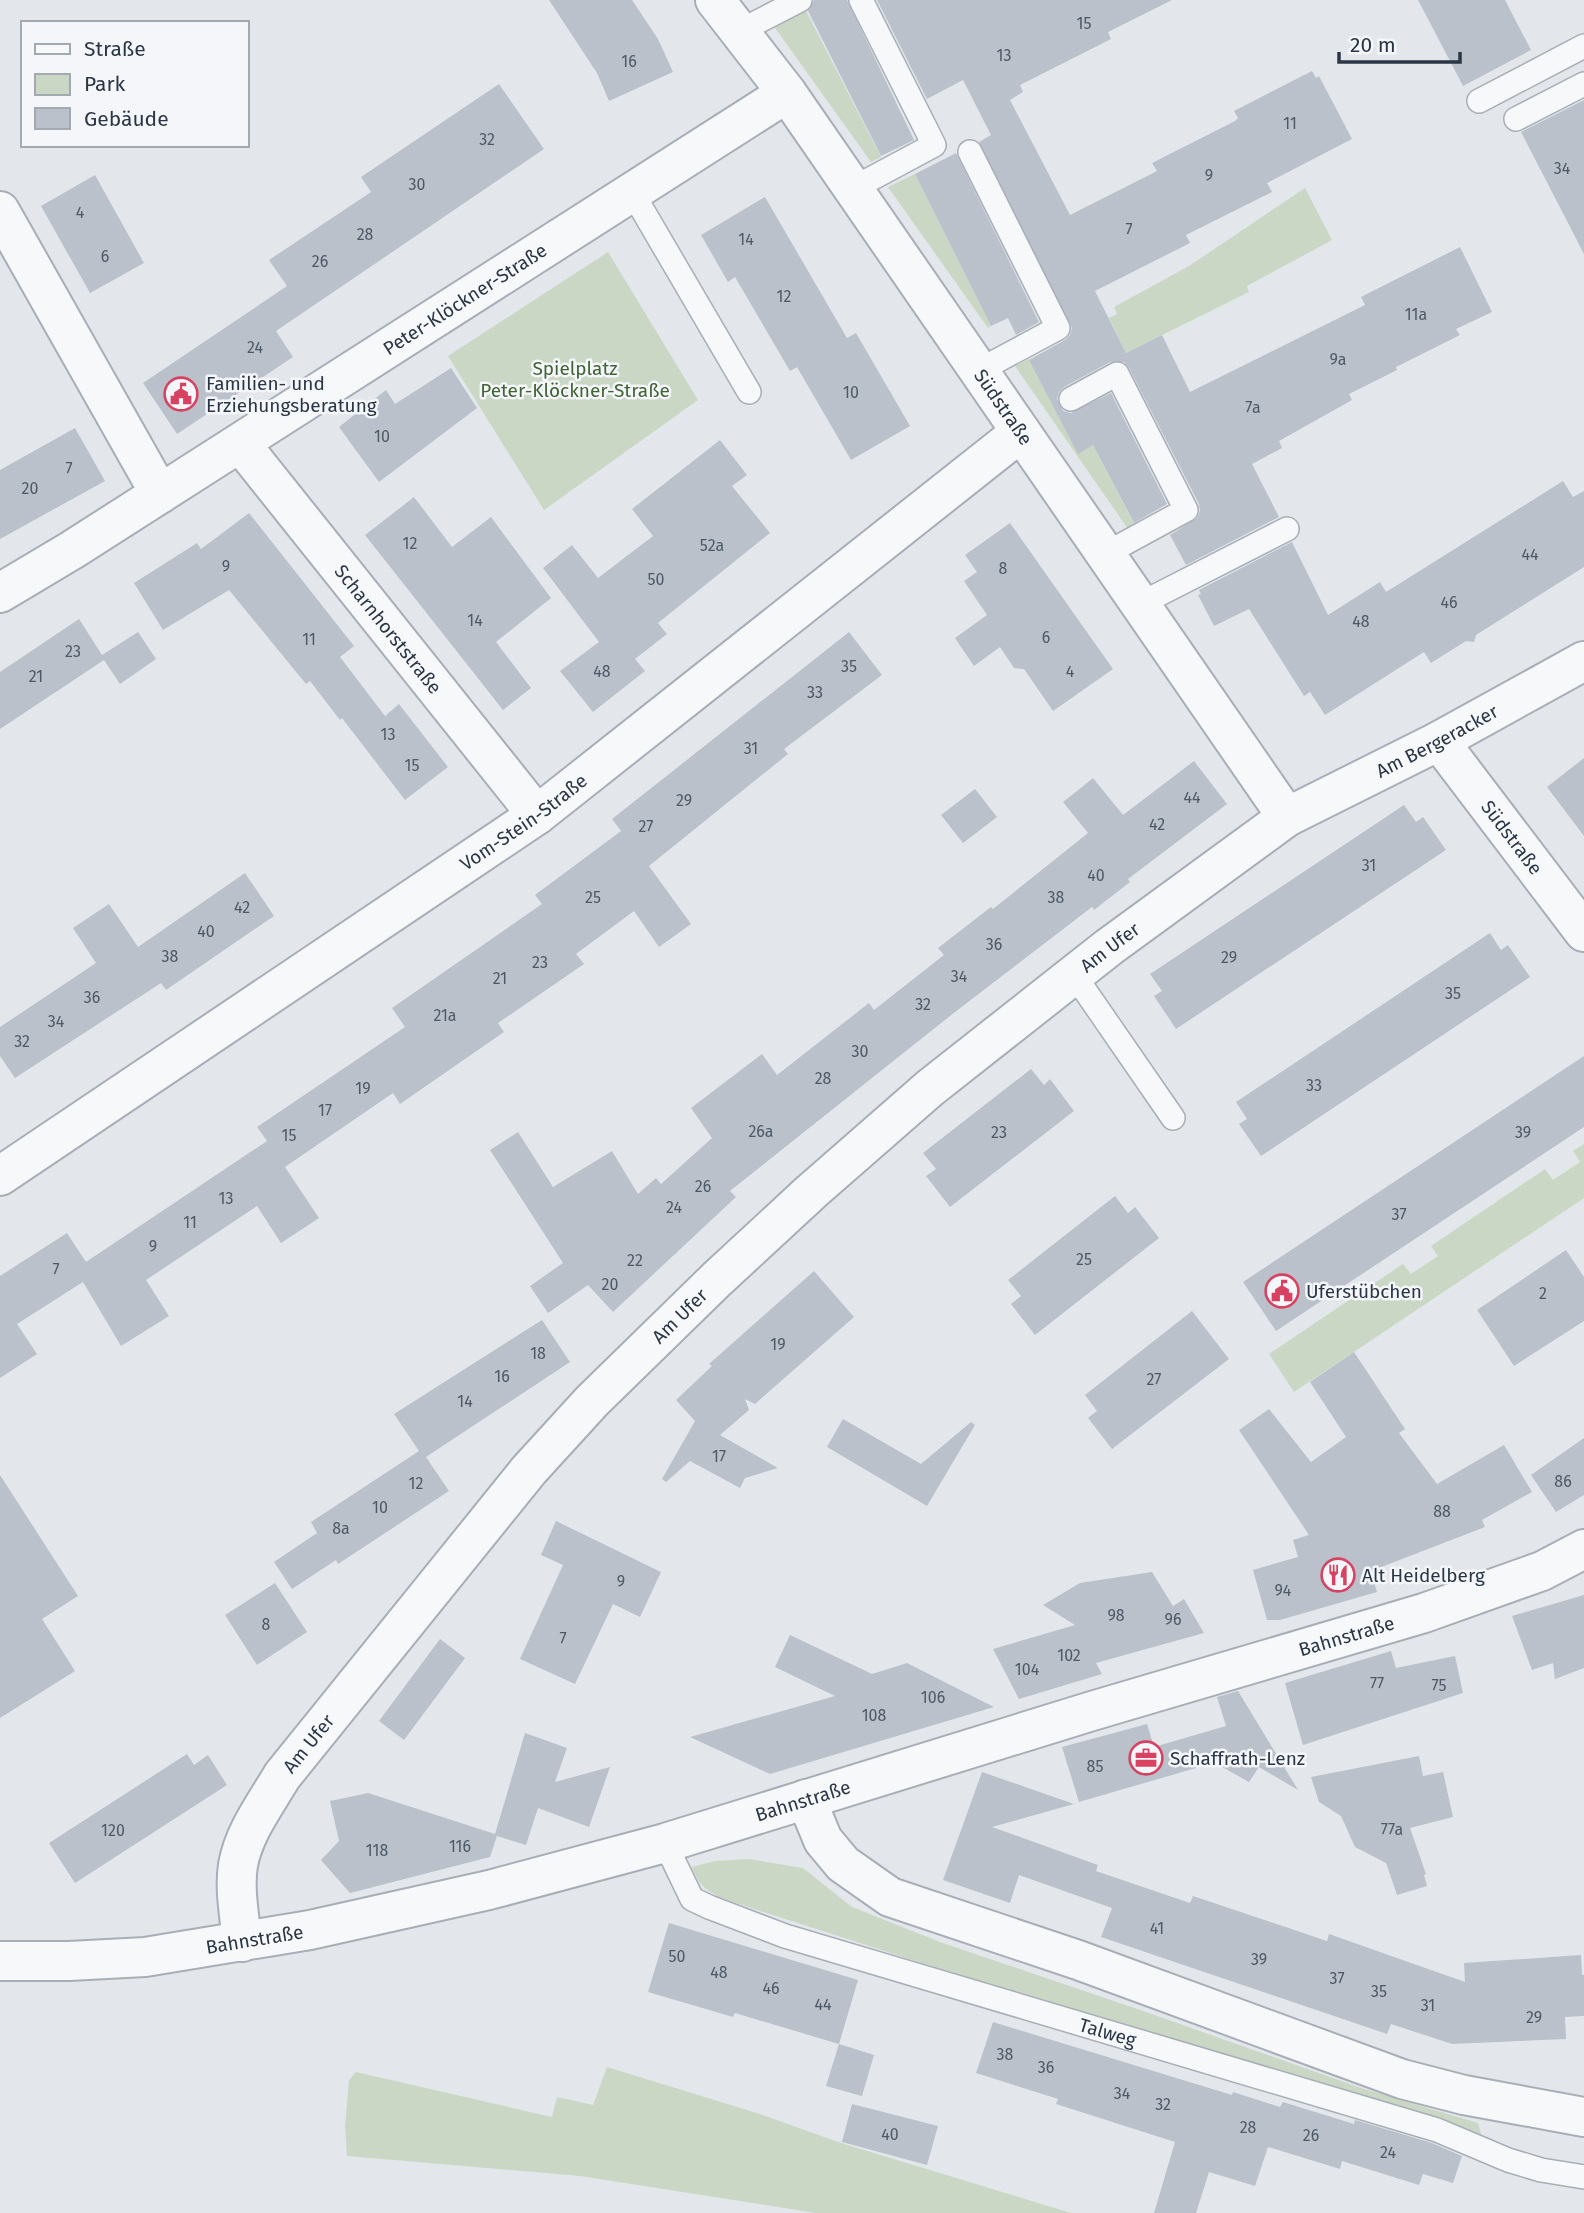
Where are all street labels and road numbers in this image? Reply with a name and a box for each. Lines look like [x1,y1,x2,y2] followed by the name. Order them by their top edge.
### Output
[379,239,551,360] street label: Peter-Klöckner-Straße
[969,365,1038,450] street label: Südstraße
[330,560,447,699] street label: Scharnhorststraße
[1372,699,1503,783] street label: Am Bergeracker
[456,769,592,875] street label: Vom-Stein-Straße
[1476,796,1547,879] street label: Südstraße
[1076,917,1145,977] street label: Am Ufer
[647,1283,713,1348] street label: Am Ufer
[1296,1611,1397,1661] street label: Bahnstraße
[278,1709,340,1778] street label: Am Ufer
[752,1775,853,1826] street label: Bahnstraße
[204,1920,305,1959] street label: Bahnstraße
[1076,2013,1139,2052] street label: Talweg

